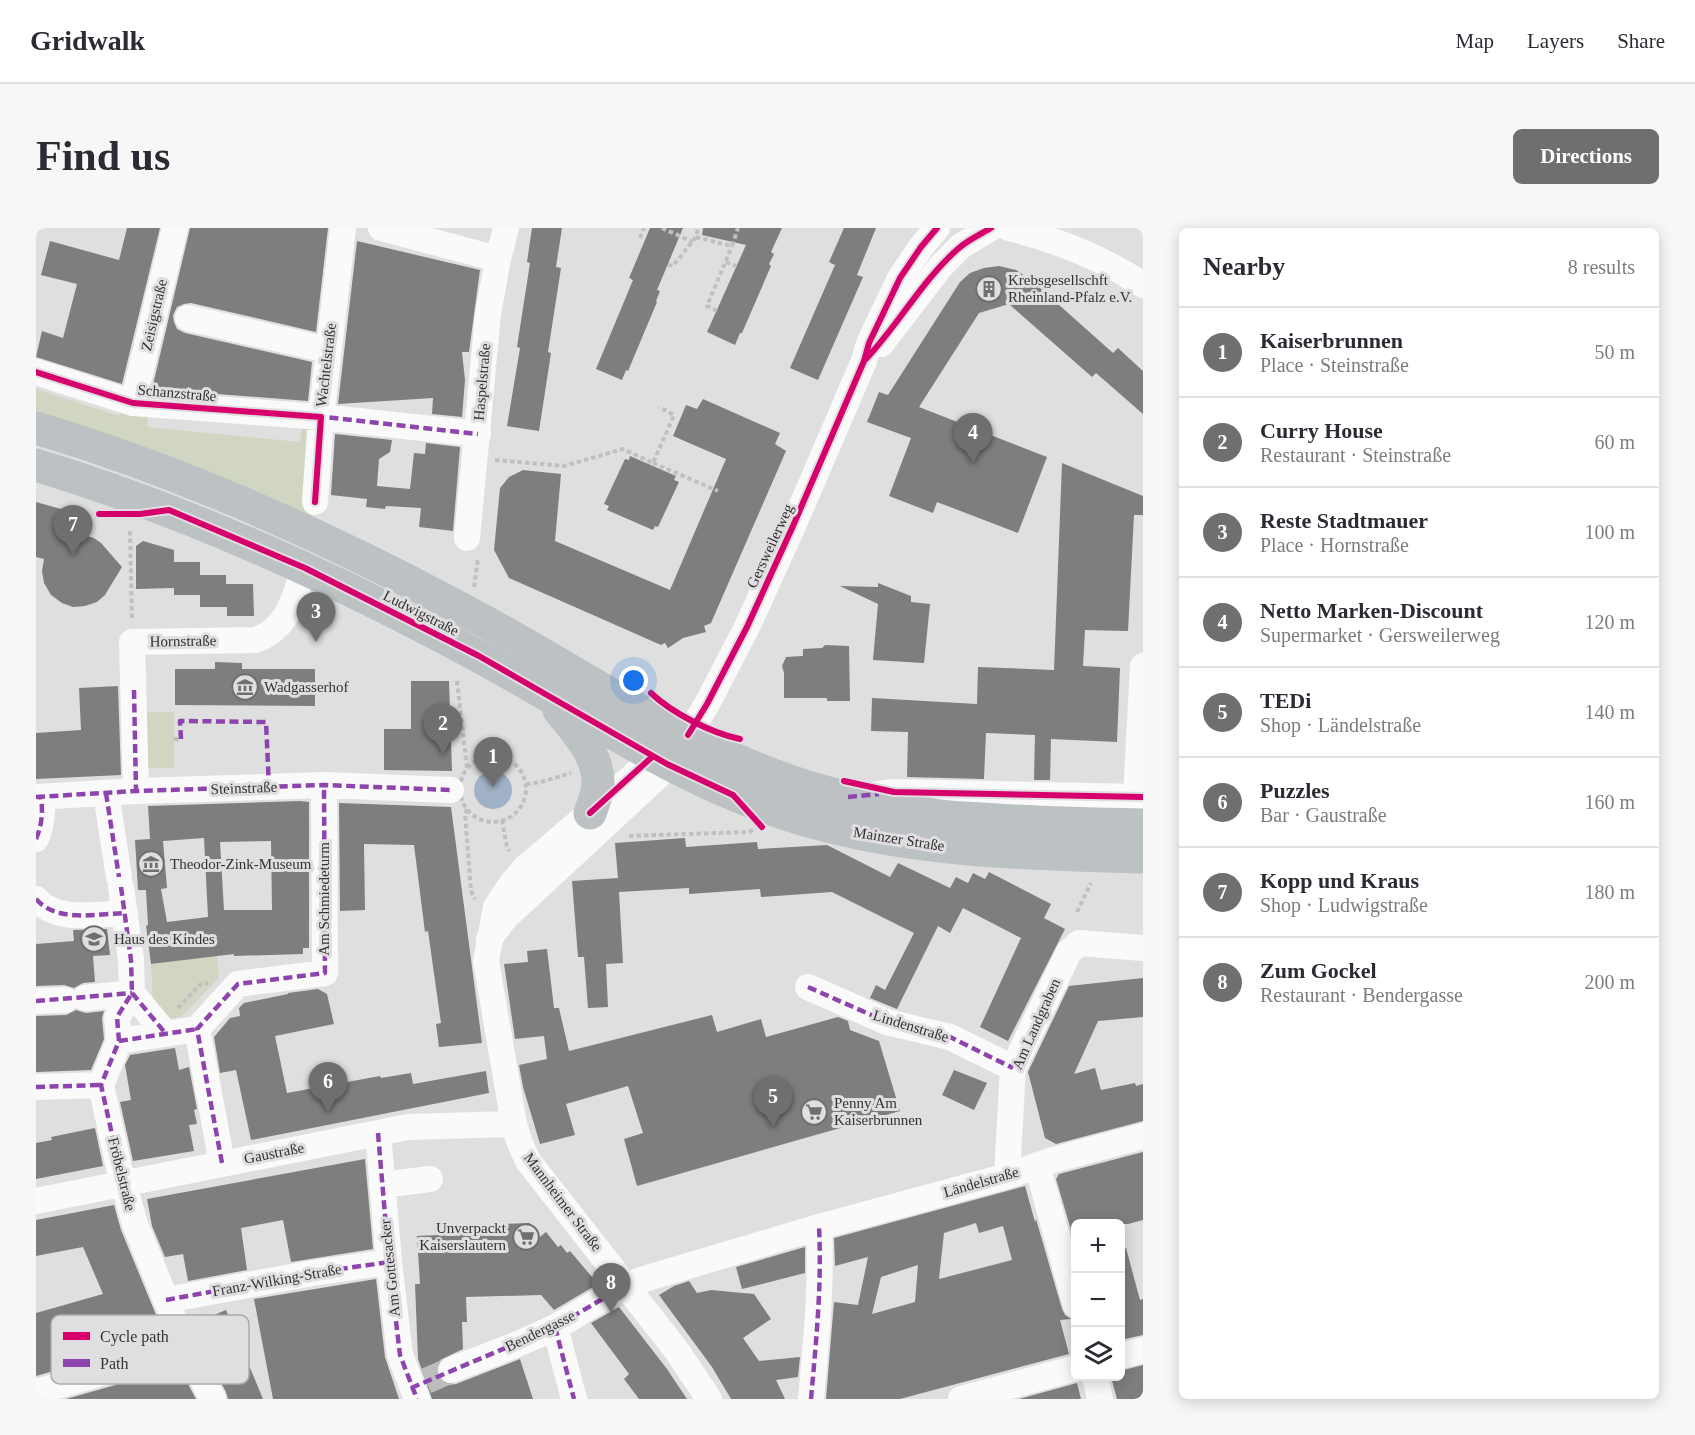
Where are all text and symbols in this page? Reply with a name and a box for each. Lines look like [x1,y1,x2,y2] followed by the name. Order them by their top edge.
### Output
[30,25,145,56] text: Gridwalk
[1456,29,1494,53] text: Map
[1527,29,1584,53] text: Layers
[1617,29,1665,53] text: Share
[1513,129,1659,184] button: Directions
[36,133,170,179] text: Find us
[1203,252,1285,281] text: Nearby
[1568,256,1635,278] text: 8 results
[1008,272,1132,305] place label: Krebsgesellschft Rheinland-Pfalz e.V.
[974,274,1004,304] building icon: Krebsgesellschft Rheinland-Pfalz e.V.
[138,277,170,353] street label: Zeisigstraße
[313,322,339,408] street label: Wachtelstraße
[1260,328,1403,353] text: Kaiserbrunnen
[1218,341,1228,363] text: 1
[1594,341,1635,363] text: 50 m
[471,342,493,421] street label: Haspelstraße
[1260,354,1409,376] text: Place · Steinstraße
[137,382,217,404] street label: Schanzstraße
[954,414,992,463] pin: 4
[1260,418,1383,443] text: Curry House
[1218,431,1228,453] text: 2
[1594,431,1635,453] text: 60 m
[1260,444,1451,466] text: Restaurant · Steinstraße
[744,501,797,591] street label: Gersweilerweg
[54,506,93,555] pin: 7
[1260,508,1428,533] text: Reste Stadtmauer
[1218,521,1228,543] text: 3
[1584,521,1635,543] text: 100 m
[1260,534,1409,556] text: Place · Hornstraße
[381,587,462,639] street label: Ludwigstraße
[296,592,336,642] pin: 3
[1260,598,1483,623] text: Netto Marken-Discount
[1218,611,1228,633] text: 4
[1584,611,1635,633] text: 120 m
[1260,624,1500,646] text: Supermarket · Gersweilerweg
[150,632,217,650] street label: Hornstraße
[619,666,648,695] your location
[230,672,260,702] museum icon: Wadgasserhof
[264,679,349,695] place label: Wadgasserhof
[1260,688,1311,713] text: TEDi
[1218,701,1228,723] text: 5
[1584,701,1635,723] text: 140 m
[424,704,462,754] pin: 2
[1260,714,1421,736] text: Shop · Ländelstraße
[474,738,512,787] pin: 1
[1260,778,1330,803] text: Puzzles
[210,779,278,797] street label: Steinstraße
[1218,791,1228,813] text: 6
[1584,791,1635,813] text: 160 m
[1260,804,1387,826] text: Bar · Gaustraße
[852,824,946,854] street label: Mainzer Straße
[316,842,332,956] street label: Am Schmiedeturm
[136,849,166,879] museum icon: Theodor-Zink-Museum
[170,856,312,872] place label: Theodor-Zink-Museum
[1260,868,1419,893] text: Kopp und Kraus
[1218,881,1228,903] text: 7
[1584,881,1635,903] text: 180 m
[1260,894,1428,916] text: Shop · Ludwigstraße
[79,924,109,954] school or university icon: Haus des Kindes
[114,931,215,947] place label: Haus des Kindes
[1260,958,1377,983] text: Zum Gockel
[1218,971,1228,993] text: 8
[1584,971,1635,993] text: 200 m
[1009,976,1063,1072] street label: Am Landgraben
[1260,984,1463,1006] text: Restaurant · Bendergasse
[871,1007,951,1045] street label: Lindenstraße
[308,1062,348,1112] pin: 6
[754,1078,792,1127] pin: 5
[834,1095,923,1128] place label: Penny Am Kaiserbrunnen
[799,1097,829,1127] supermarket icon: Penny Am Kaiserbrunnen
[105,1136,139,1213] street label: Fröbelstraße
[243,1139,306,1167] street label: Gaustraße
[521,1150,605,1254] street label: Mannheimer Straße
[942,1164,1021,1200] street label: Ländelstraße
[377,1218,403,1318] street label: Am Gottesacker
[1071,1219,1125,1381] map controls
[1071,1219,1125,1273] button: +
[419,1220,507,1253] place label: Unverpackt Kaiserslautern
[511,1222,541,1252] supermarket icon: Unverpackt Kaiserslautern
[211,1261,343,1299] street label: Franz-Wilking-Straße
[592,1264,630,1313] pin: 8
[1071,1273,1125,1327] button: −
[503,1307,578,1355] street label: Bendergasse
[51,1315,249,1384] legend
[1071,1327,1125,1381] button: layers
[100,1328,169,1346] text: Cycle path
[100,1355,128,1372] text: Path

